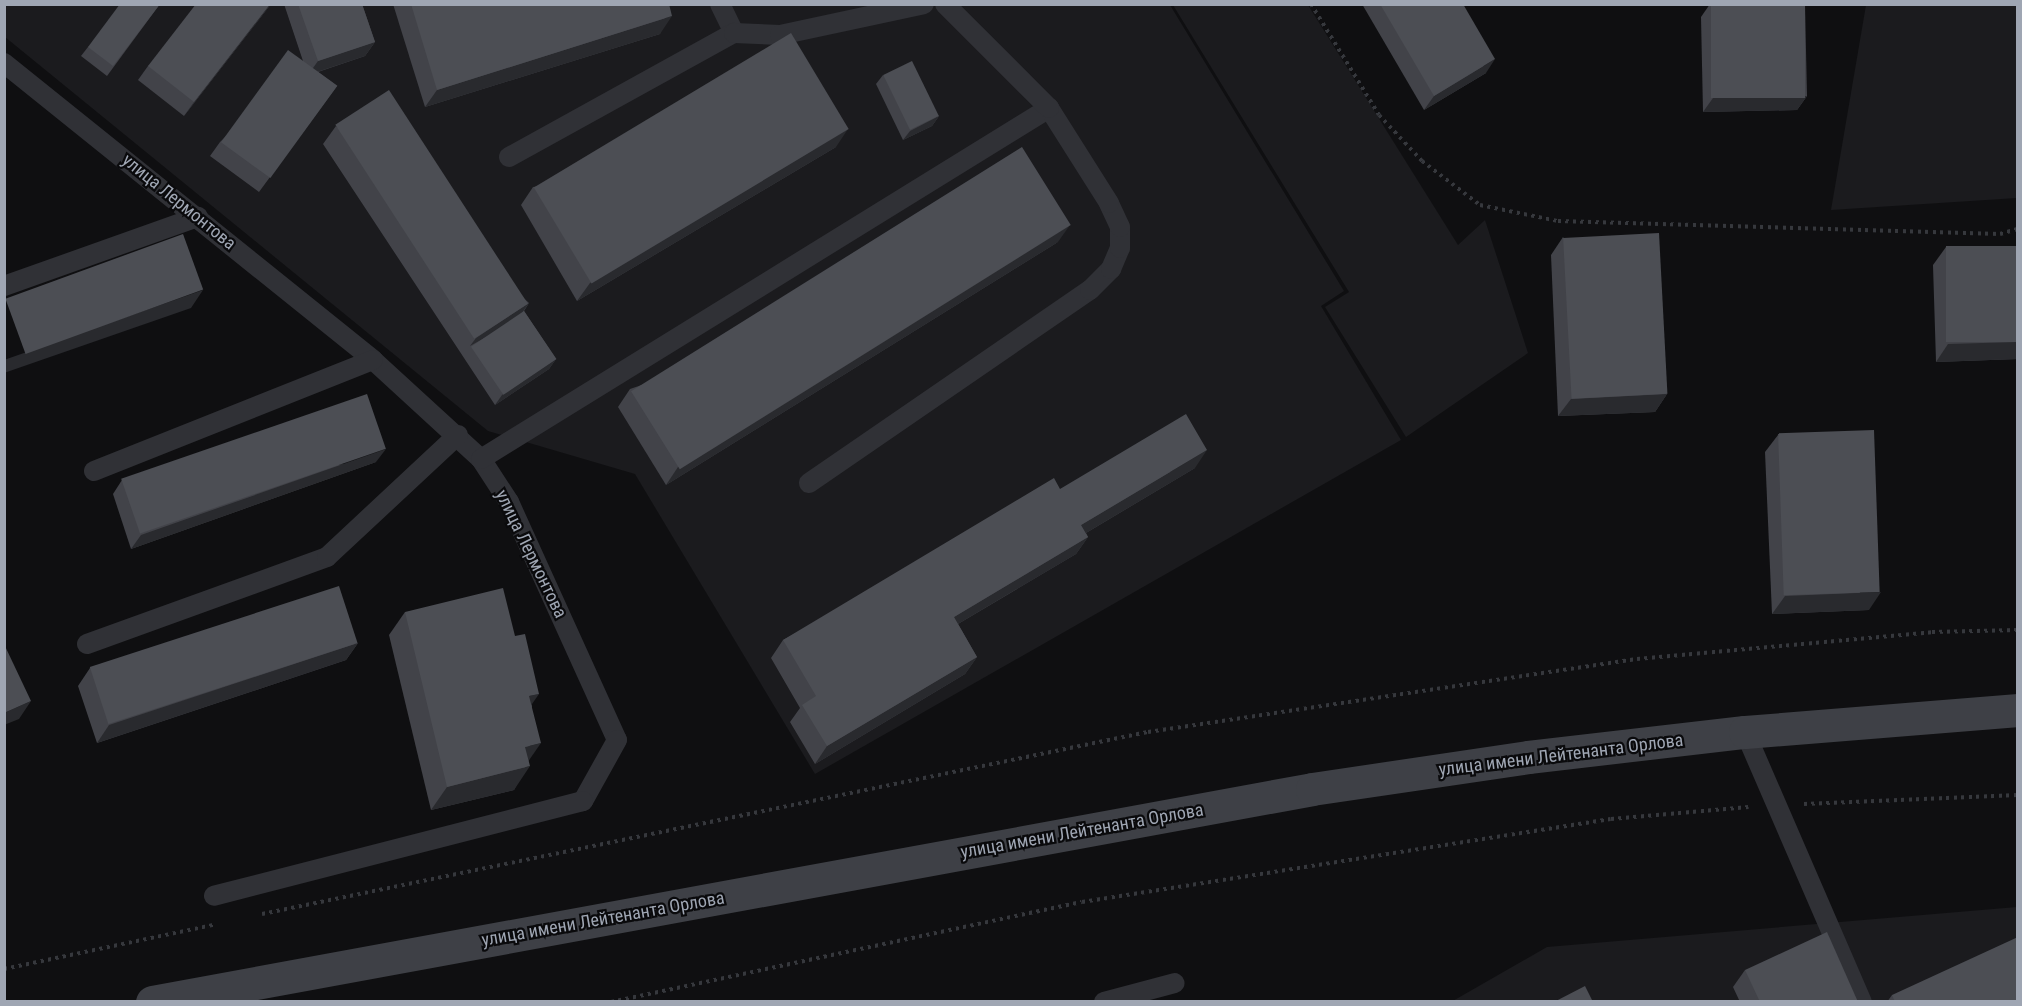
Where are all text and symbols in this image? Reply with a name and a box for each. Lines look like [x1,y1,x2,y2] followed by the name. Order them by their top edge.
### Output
[118,150,240,254] street label: улица Лермонтова
[491,486,571,622] street label: улица Лермонтова
[1438,729,1684,781] street label: улица имени Лейтенанта Орлова
[959,799,1205,863] street label: улица имени Лейтенанта Орлова
[480,887,726,951] street label: улица имени Лейтенанта Орлова

